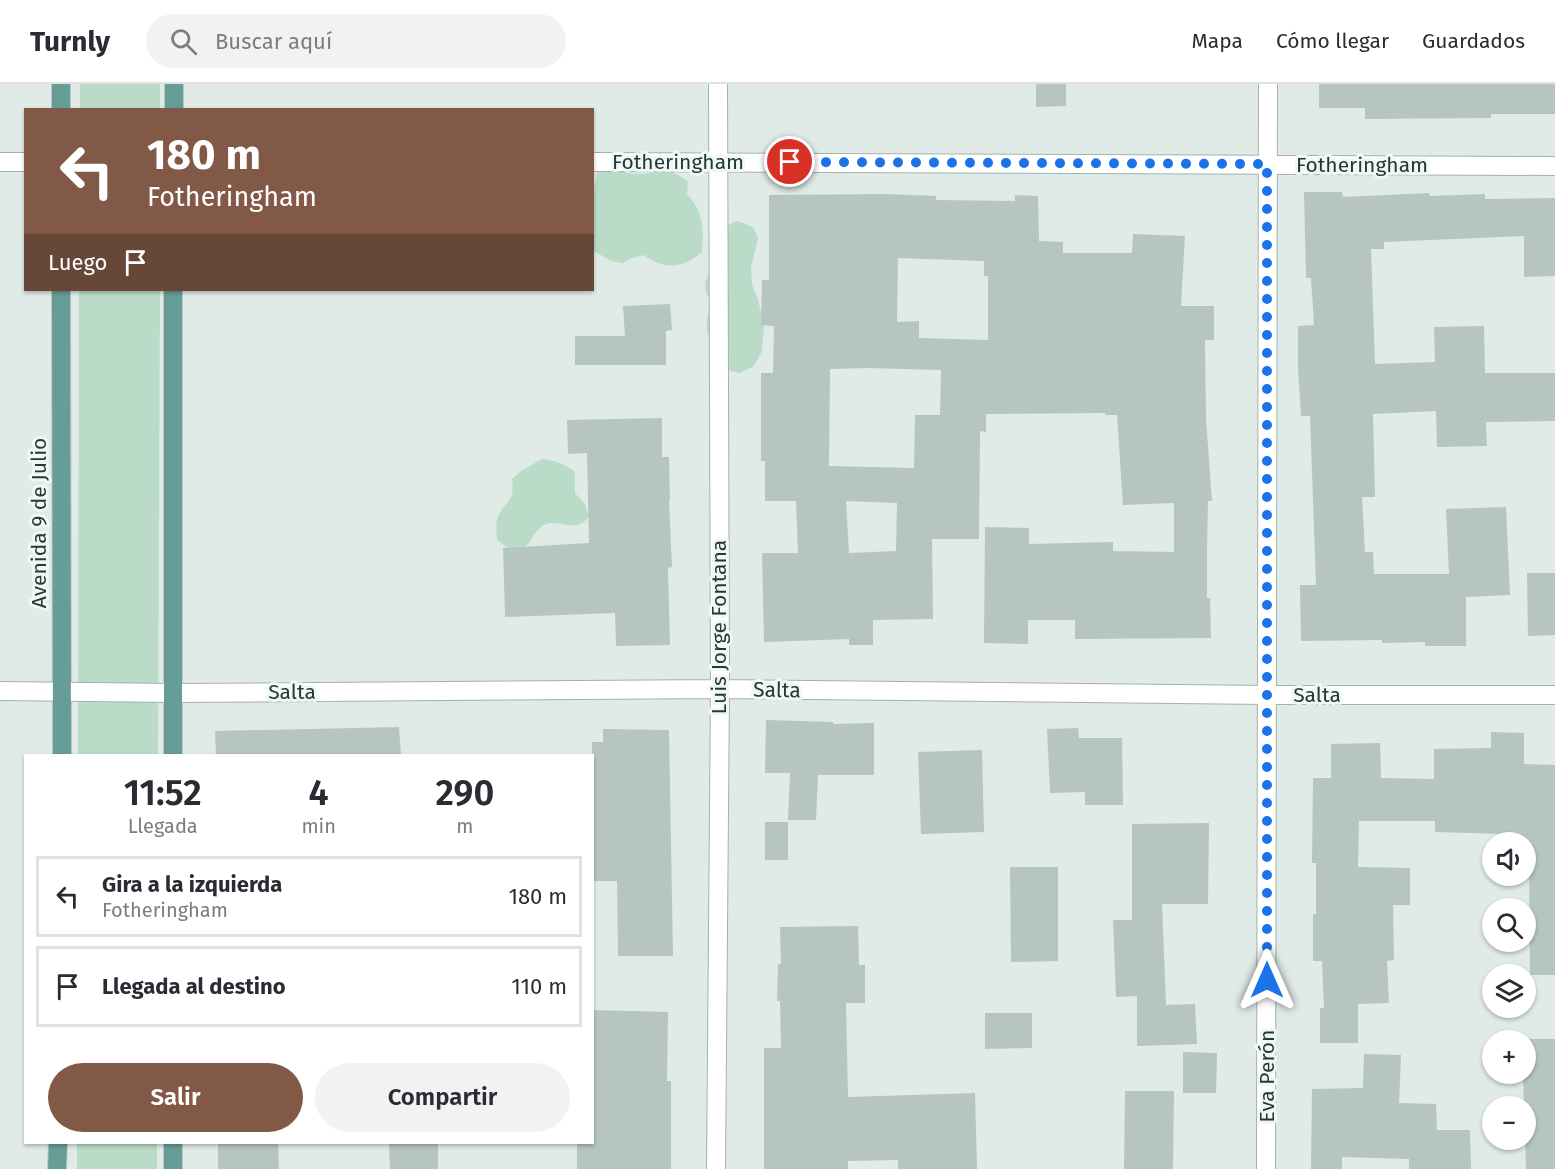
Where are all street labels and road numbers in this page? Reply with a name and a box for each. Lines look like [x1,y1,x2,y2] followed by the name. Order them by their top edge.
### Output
[612,149,744,175] street label: Fotheringham
[1296,152,1428,178] street label: Fotheringham
[26,438,52,608] street label: Avenida 9 de Julio
[706,540,732,714] street label: Luis Jorge Fontana
[753,677,801,703] street label: Salta
[268,679,316,705] street label: Salta
[1293,682,1341,708] street label: Salta
[1254,1030,1280,1122] street label: Eva Perón

